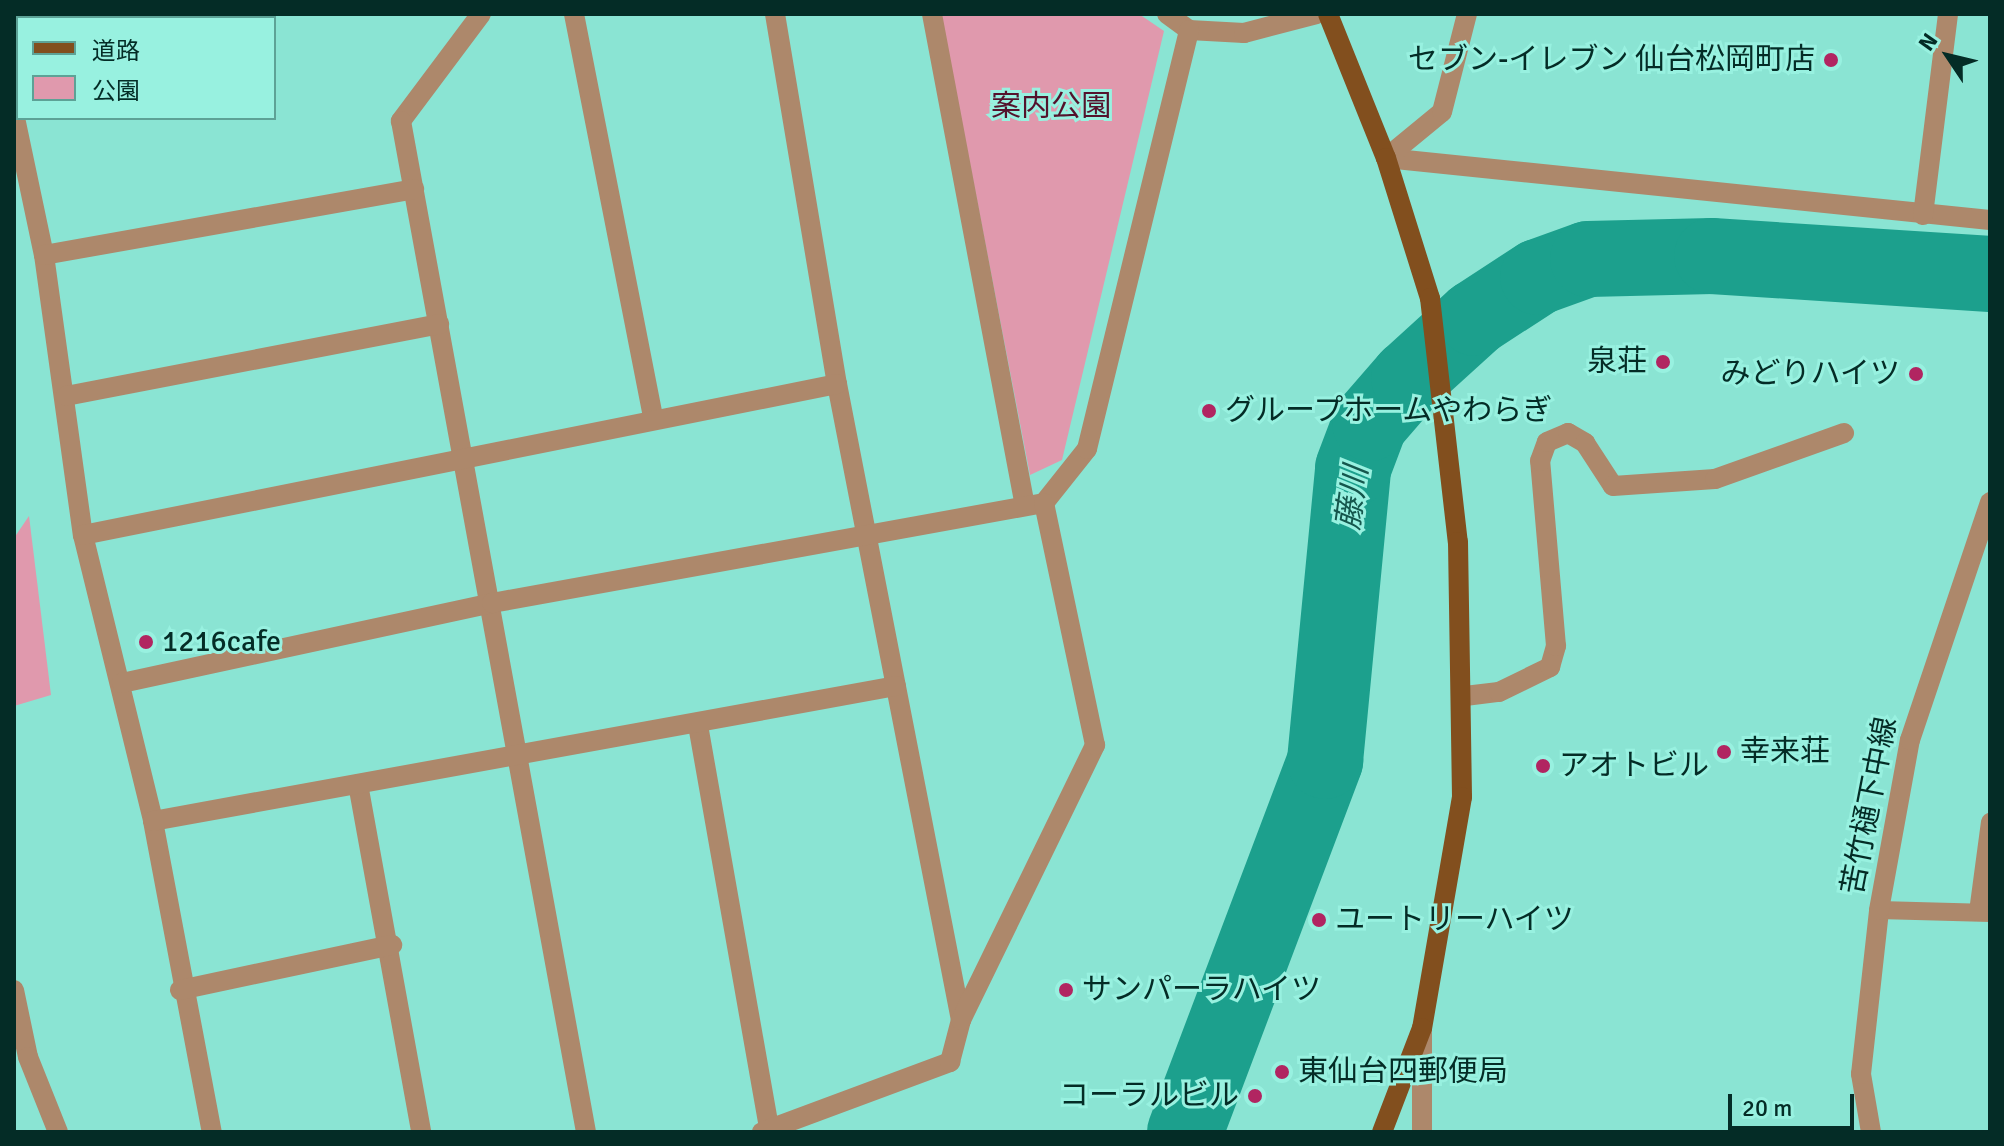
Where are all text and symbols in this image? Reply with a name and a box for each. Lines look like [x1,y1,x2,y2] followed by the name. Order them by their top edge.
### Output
[16,16,276,120] legend
[1908,16,1988,96] north arrow
[1912,28,1943,56] text: N
[92,36,140,66] text: 道路
[1408,42,1815,78] place label: セブン-イレブン 仙台松岡町店
[1822,51,1840,69] marker: セブン-イレブン 仙台松岡町店
[92,76,140,106] text: 公園
[991,89,1111,125] park label: 案内公園
[1587,344,1647,380] place label: 泉荘
[1654,353,1672,371] marker: 泉荘
[1720,356,1900,392] place label: みどりハイツ
[1907,365,1925,383] marker: みどりハイツ
[1225,393,1555,429] place label: グループホームやわらぎ
[1200,402,1218,420] marker: グループホームやわらぎ
[1330,464,1376,532] water label: 藤川
[162,624,281,660] place label: 1216cafe
[137,633,155,651] marker: 1216cafe
[1835,714,1905,898] street label: 苦竹樋下中線
[1740,734,1830,770] place label: 幸来荘
[1715,743,1733,761] marker: 幸来荘
[1559,748,1709,784] place label: アオトビル
[1534,757,1552,775] marker: アオトビル
[1335,902,1575,938] place label: ユートリーハイツ
[1310,911,1328,929] marker: ユートリーハイツ
[1082,972,1322,1008] place label: サンパーラハイツ
[1057,981,1075,999] marker: サンパーラハイツ
[1298,1054,1508,1090] place label: 東仙台四郵便局
[1273,1063,1291,1081] marker: 東仙台四郵便局
[1059,1078,1239,1114] place label: コーラルビル
[1732,1078,1858,1128] scale bar
[1246,1087,1264,1105] marker: コーラルビル
[1742,1093,1792,1123] text: 20 m

